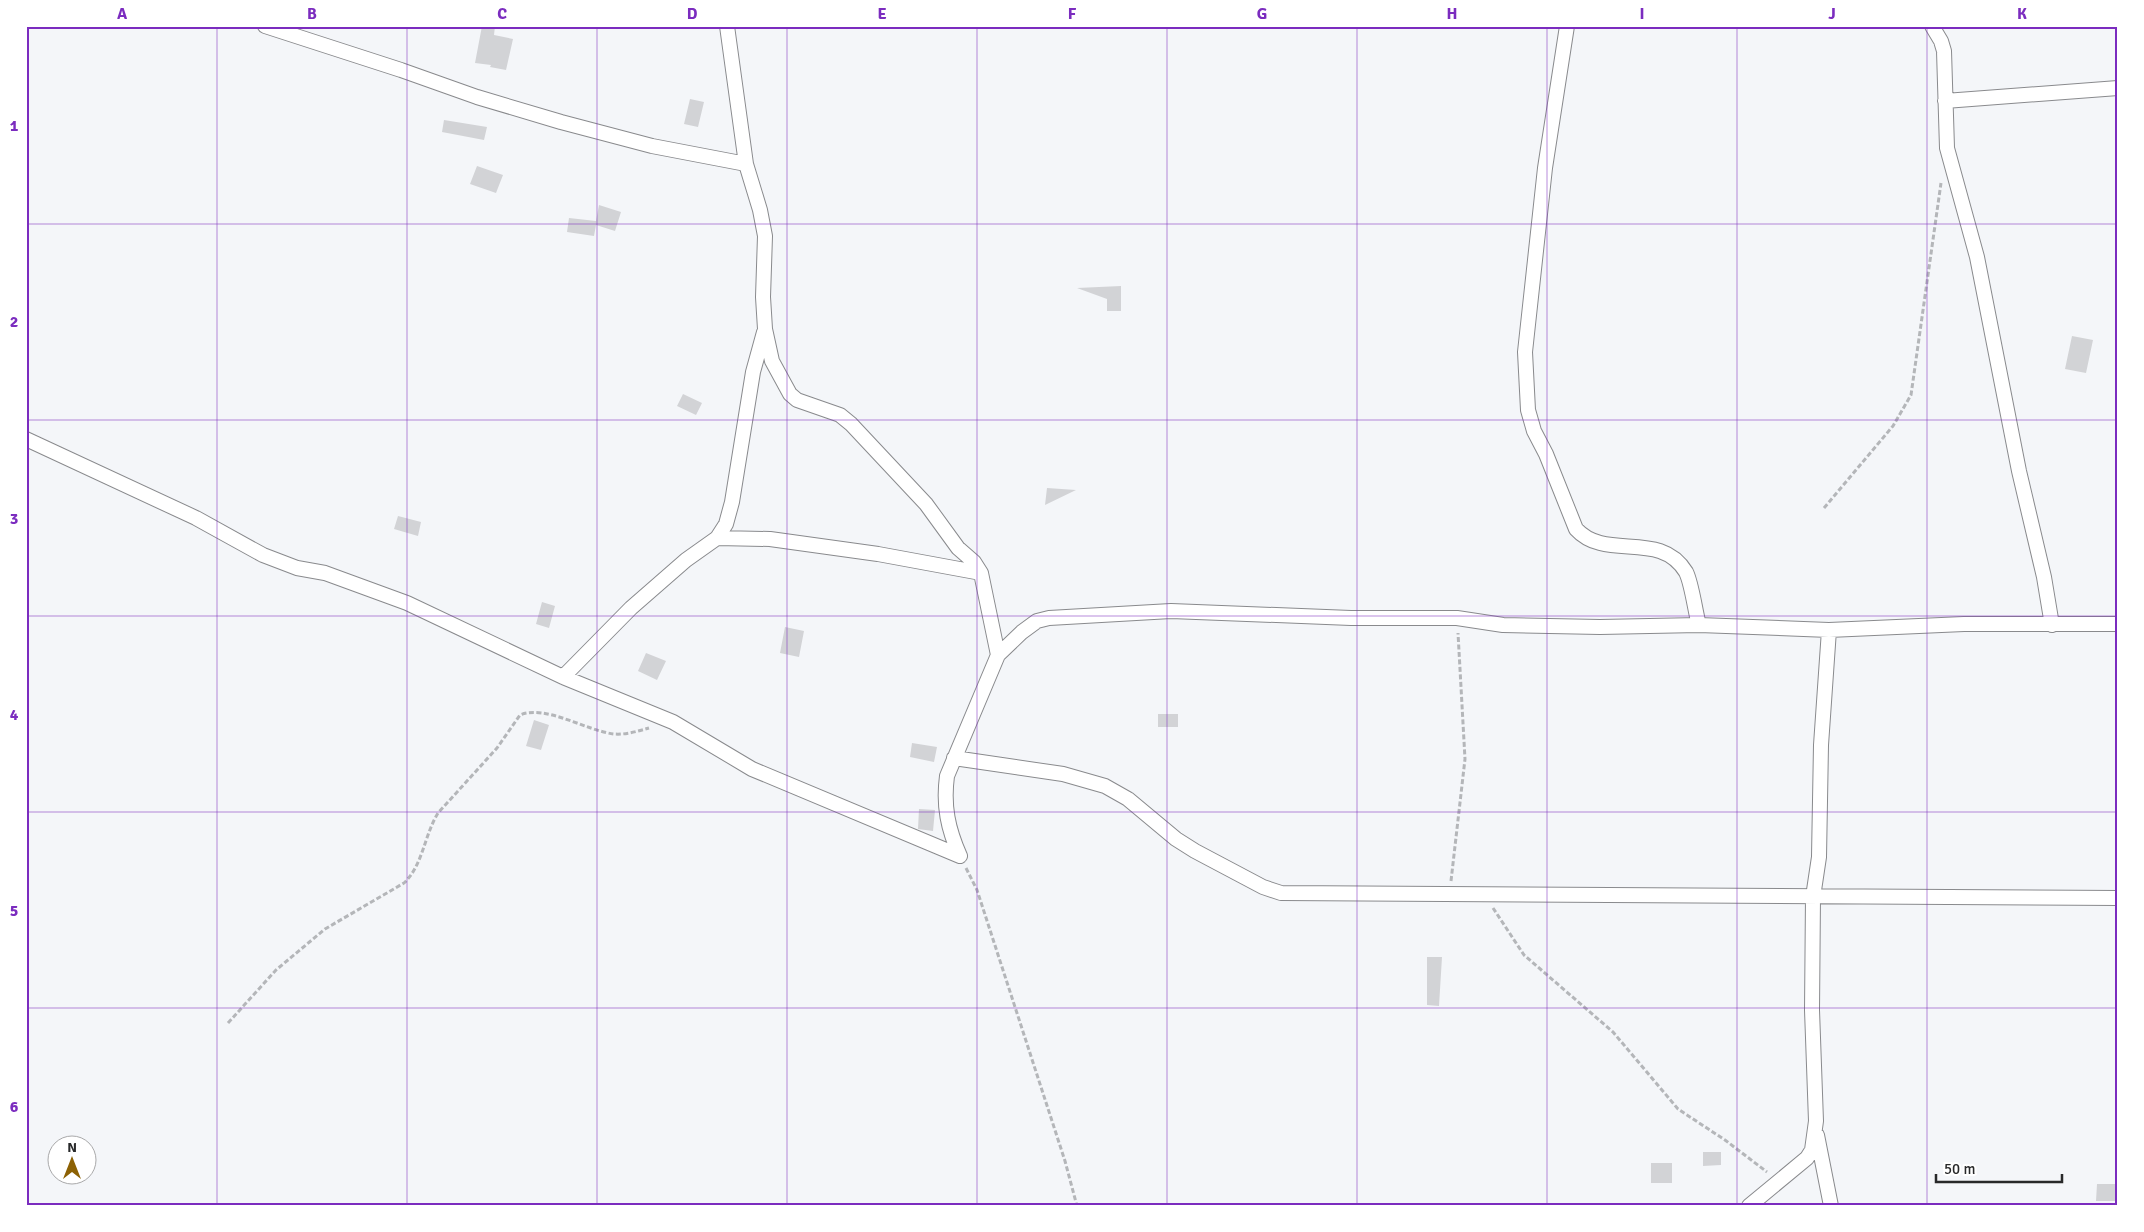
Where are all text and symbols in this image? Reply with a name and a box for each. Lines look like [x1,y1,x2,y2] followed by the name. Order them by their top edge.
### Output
[117,4,128,24] text: A
[307,4,317,24] text: B
[497,4,507,24] text: C
[687,4,698,24] text: D
[877,4,887,24] text: E
[1068,4,1077,24] text: F
[1257,4,1267,24] text: G
[1447,4,1457,24] text: H
[1639,4,1645,24] text: I
[1828,4,1836,24] text: J
[2017,4,2027,24] text: K
[10,116,19,136] text: 1
[10,312,18,332] text: 2
[10,509,18,529] text: 3
[10,705,19,725] text: 4
[10,901,18,921] text: 5
[10,1097,19,1117] text: 6
[48,1134,98,1184] north arrow
[67,1139,77,1156] text: N
[1936,1152,2063,1184] scale bar
[1944,1160,1975,1178] text: 50 m

